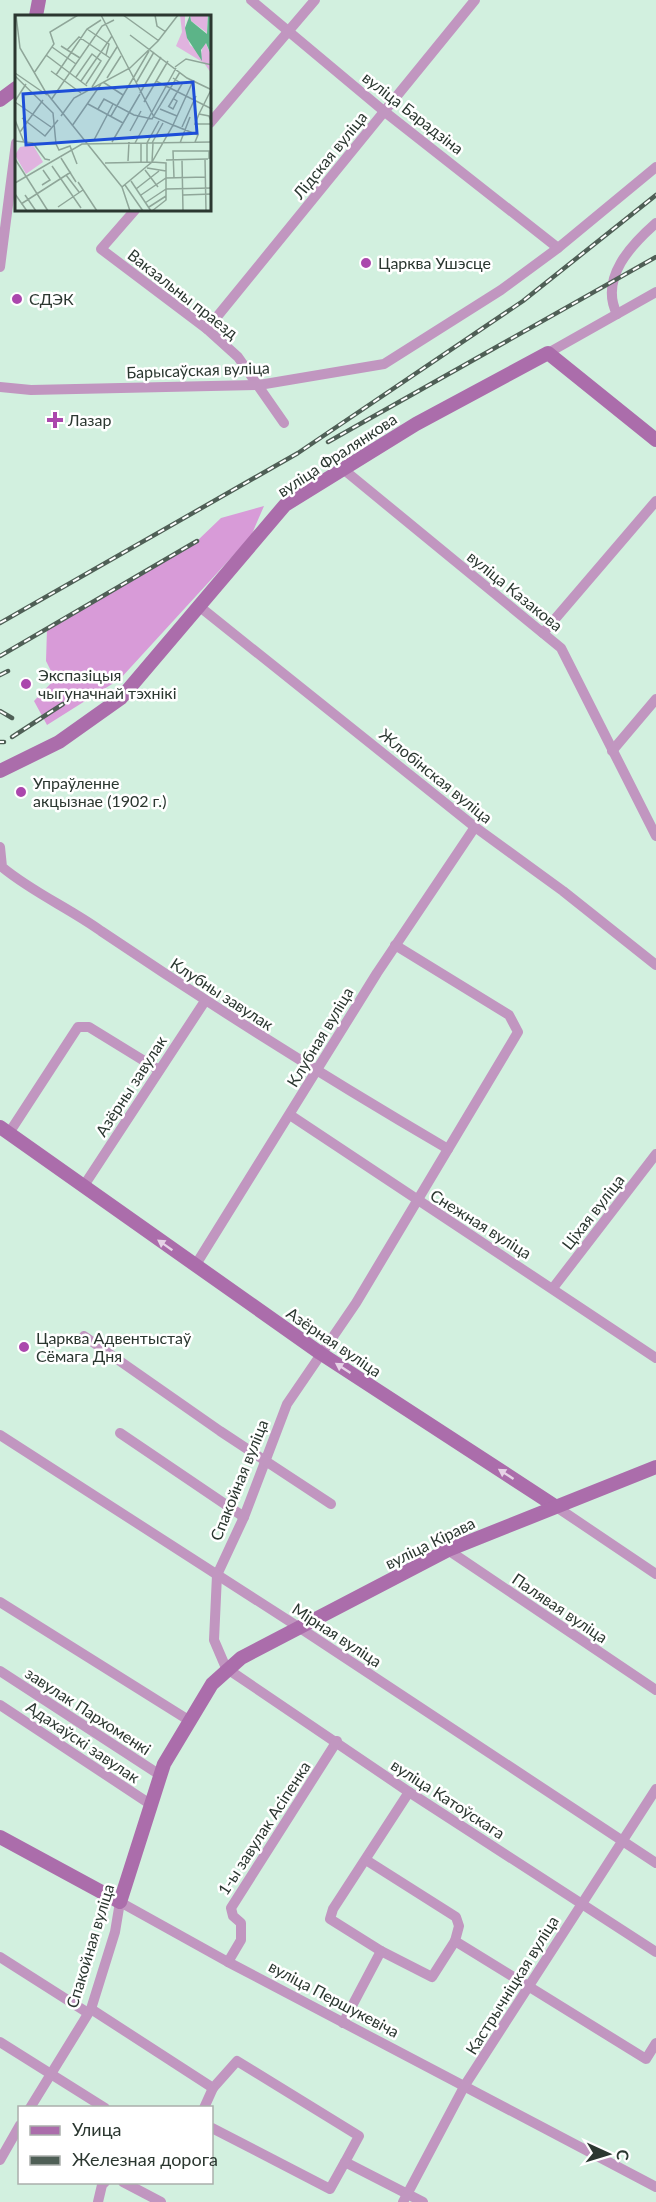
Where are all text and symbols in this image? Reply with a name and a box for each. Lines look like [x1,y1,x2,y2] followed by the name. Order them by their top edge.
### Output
[15,15,212,212] inset map
[359,67,468,158] street label: вуліца Барадзіна
[288,107,371,203] street label: Лідская вуліца
[124,245,242,343] street label: Вакзальны праезд
[378,253,491,272] place label: Царква Ушэсце
[359,256,373,270] marker: Царква Ушэсце
[29,289,74,308] place label: СДЭК
[10,292,24,306] marker: СДЭК
[126,357,270,382] street label: Барысаўская вуліца
[273,409,400,500] street label: вуліца Фралянкова
[67,410,111,429] place label: Лазар
[46,411,64,429] marker: Лазар
[464,546,567,635] street label: вуліца Казакова
[38,665,177,702] place label: Экспазіцыя чыгуначнай тэхнікі
[19,677,33,691] marker: Экспазіцыя чыгуначнай тэхнікі
[376,724,496,827] street label: Жлобінская вуліца
[33,773,166,810] place label: Упраўленне акцызнае (1902 г.)
[14,785,28,799] marker: Упраўленне акцызнае (1902 г.)
[167,953,278,1034] street label: Клубны завулак
[282,984,357,1090] street label: Клубная вуліца
[91,1031,171,1140] street label: Азёрны завулак
[557,1170,628,1253] street label: Ціхая вуліца
[427,1185,535,1262] street label: Снежная вуліца
[158,1239,174,1251] one-way arrow
[283,1303,385,1380] street label: Азёрная вуліца
[36,1328,192,1365] place label: Царква Адвентыстаў Сёмага Дня
[17,1340,31,1354] marker: Царква Адвентыстаў Сёмага Дня
[335,1362,351,1374] one-way arrow
[206,1417,271,1543] street label: Спакойная вуліца
[499,1468,515,1480] one-way arrow
[382,1513,478,1572] street label: вуліца Кірава
[509,1569,611,1646] street label: Палявая вуліца
[289,1599,385,1670] street label: Мірная вуліца
[22,1663,155,1758] street label: завулак Пархоменкі
[23,1697,144,1787] street label: Адахаўскі завулак
[388,1755,509,1842] street label: вуліца Катоўскага
[213,1757,314,1898] street label: 1-ы завулак Асіпенка
[62,1881,117,2010] street label: Спакойная вуліца
[461,1912,562,2058] street label: Кастрычніцкая вуліца
[266,1956,403,2041] street label: вуліца Першукевіча
[18,2106,213,2184] legend
[72,2118,122,2140] text: Улица
[578,2124,638,2184] north arrow
[72,2148,218,2170] text: Железная дорога
[614,2149,633,2161] text: С

